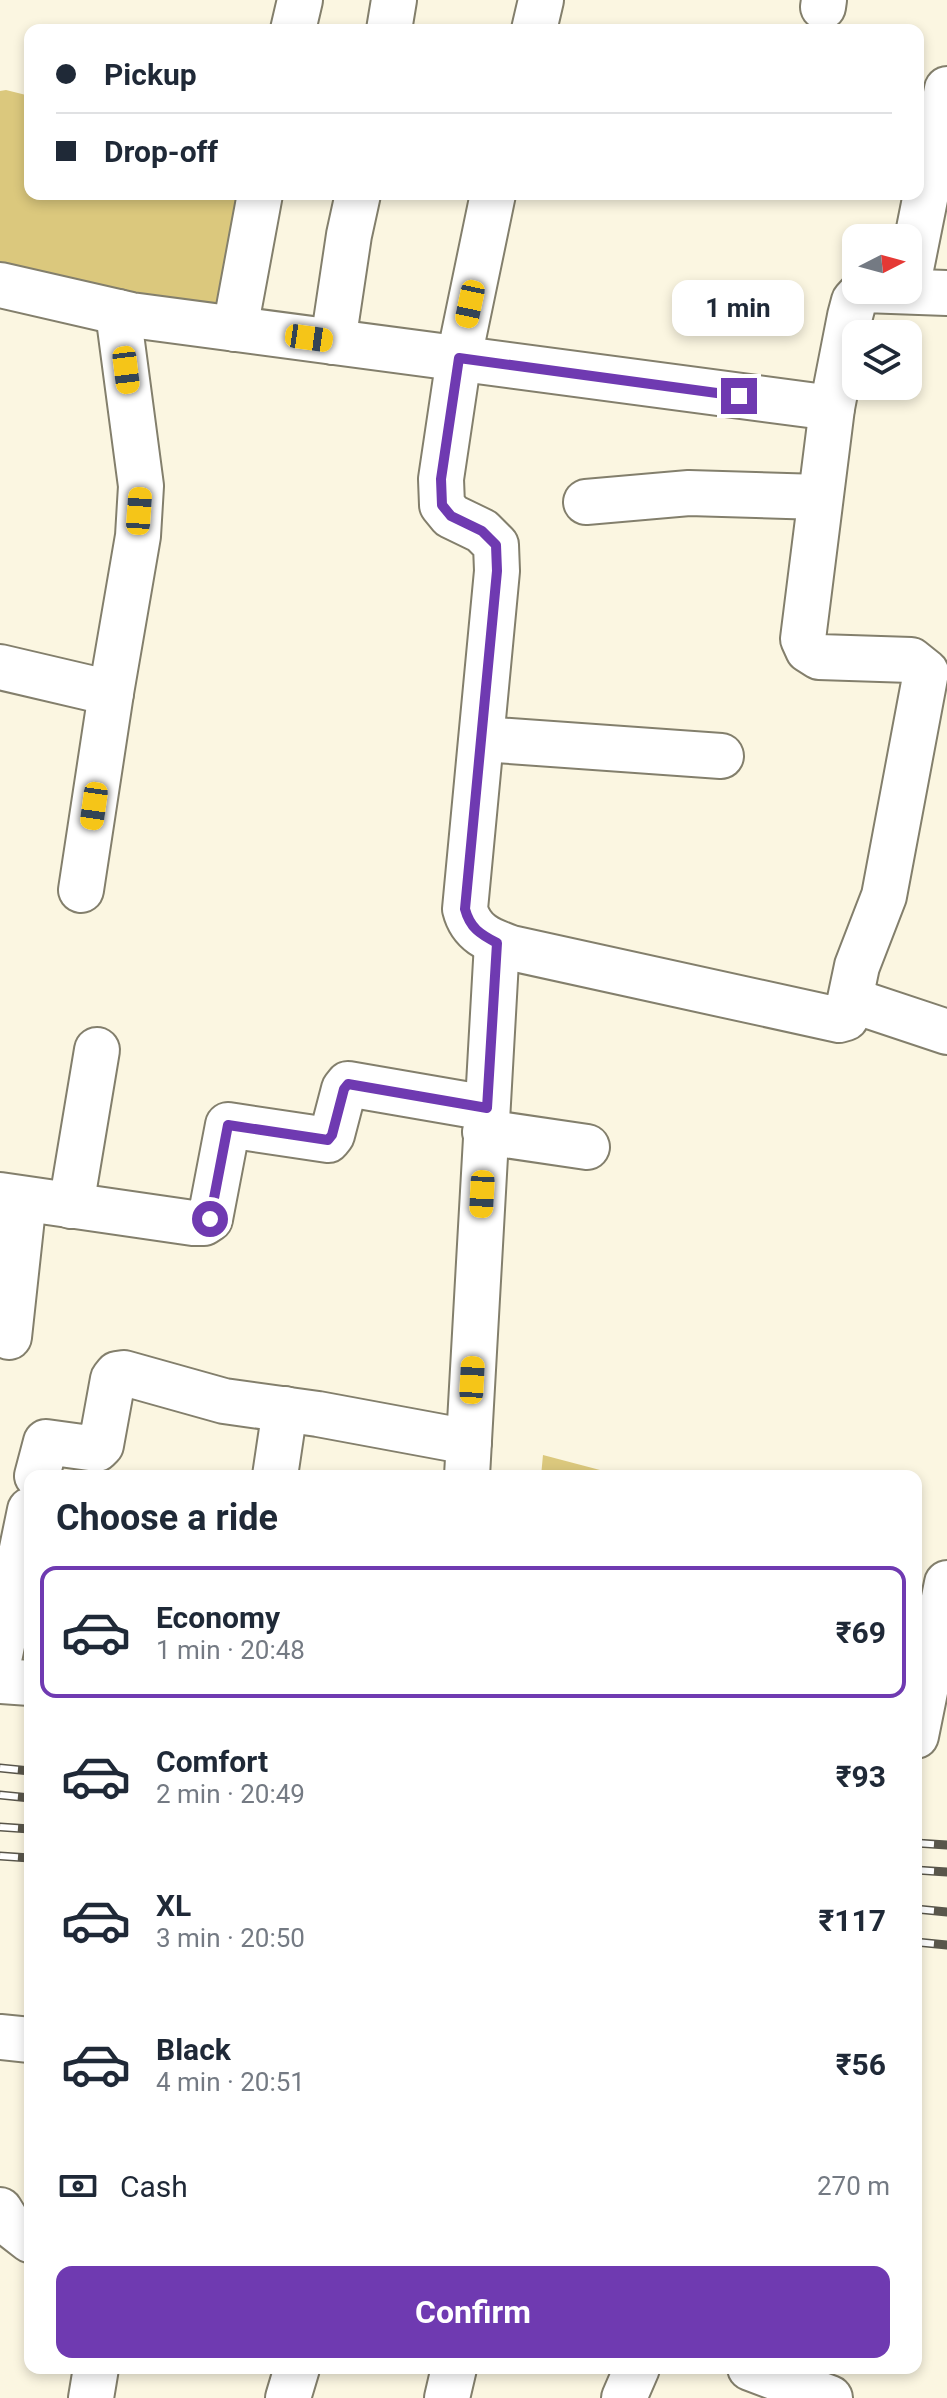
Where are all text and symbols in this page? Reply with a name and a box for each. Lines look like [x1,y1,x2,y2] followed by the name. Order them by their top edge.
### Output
[104,57,197,92] text: Pickup
[104,134,218,169] text: Drop-off
[842,224,922,304] north arrow
[842,224,922,400] map controls
[453,278,487,330] car
[673,280,805,336] callout: 1 min
[705,293,771,323] text: 1 min
[842,320,922,400] button: layers
[284,323,334,353] car
[111,345,141,395] car
[721,378,757,414] route end
[125,486,153,536] car
[79,781,109,831] car
[469,1169,495,1219] car
[192,1201,228,1237] route start
[459,1355,485,1405] car
[56,1497,278,1539] text: Choose a ride
[60,1596,132,1668] icon: car
[156,1600,280,1635] text: Economy
[836,1615,886,1650] text: ₹69
[156,1635,305,1665] text: 1 min · 20:48
[60,1740,132,1812] icon: car
[156,1744,268,1779] text: Comfort
[836,1759,886,1794] text: ₹93
[156,1779,305,1809] text: 2 min · 20:49
[60,1884,132,1956] icon: car
[156,1888,191,1923] text: XL
[819,1903,886,1938] text: ₹117
[156,1923,305,1953] text: 3 min · 20:50
[60,2028,132,2100] icon: car
[156,2032,231,2067] text: Black
[836,2047,886,2082] text: ₹56
[156,2067,305,2097] text: 4 min · 20:51
[56,2164,100,2208] icon: cash
[120,2169,188,2204] text: Cash
[817,2171,890,2201] text: 270 m
[56,2266,890,2358] button: Confirm

